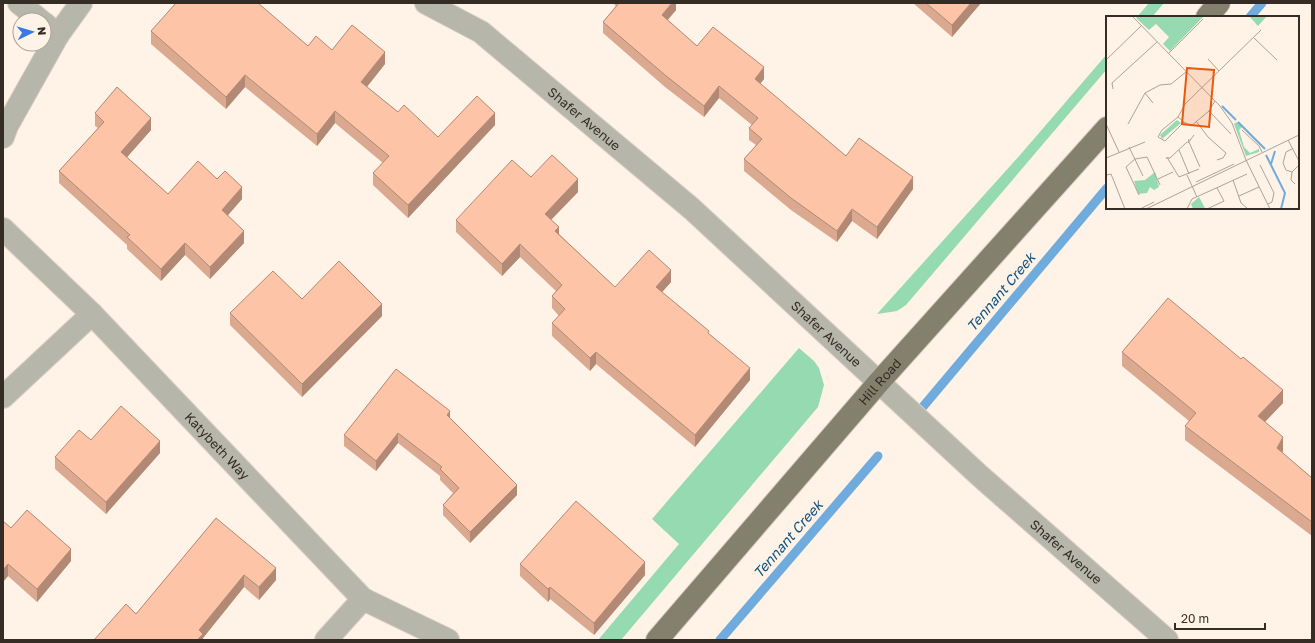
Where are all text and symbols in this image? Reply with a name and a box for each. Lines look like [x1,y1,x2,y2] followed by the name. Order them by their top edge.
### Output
[12,12,52,52] north arrow
[1106,16,1299,209] inset map
[36,26,49,36] text: N
[545,84,624,154] street label: Shafer Avenue
[963,247,1040,334] water label: Tennant Creek
[788,297,865,370] street label: Shafer Avenue
[855,355,904,408] street label: Hill Road
[182,409,254,483] street label: Katybeth Way
[749,495,827,581] water label: Tennant Creek
[1027,516,1105,587] street label: Shafer Avenue
[1175,605,1265,631] scale bar
[1181,611,1209,626] text: 20 m

